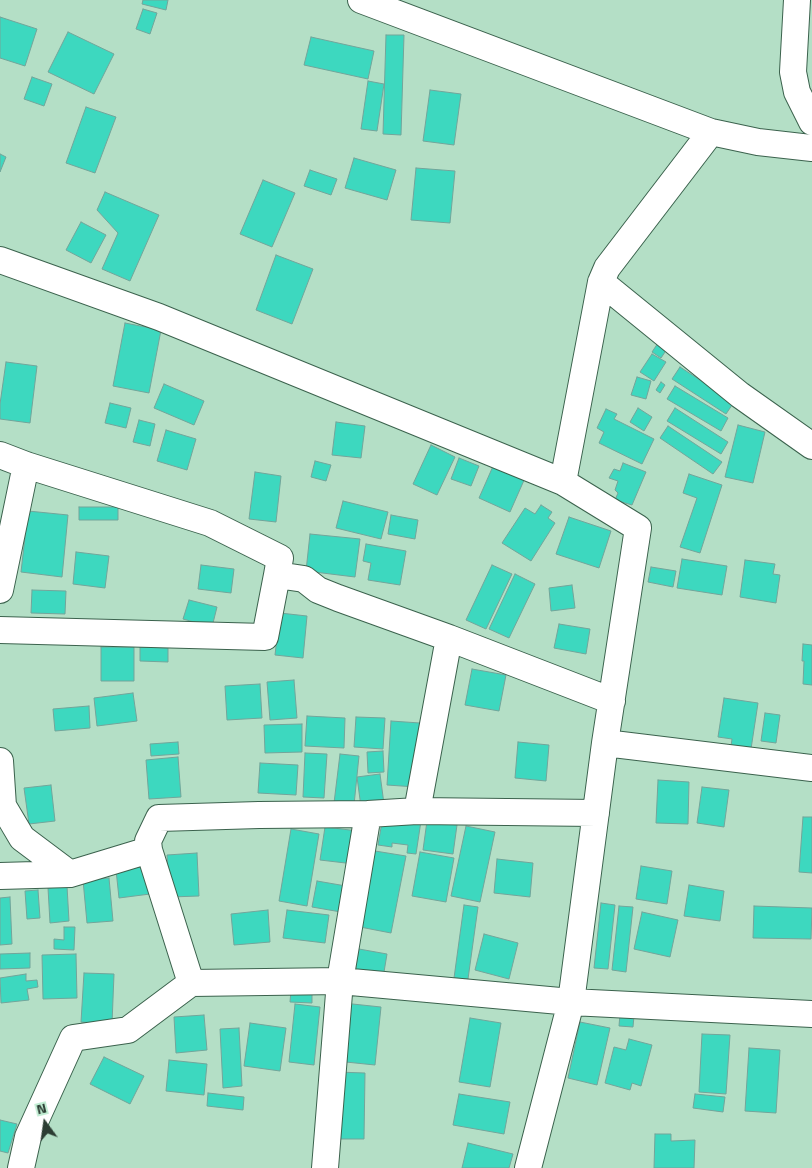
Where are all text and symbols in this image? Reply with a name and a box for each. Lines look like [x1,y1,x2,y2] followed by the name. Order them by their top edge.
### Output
[34,1097,48,1119] text: N
[20,1098,70,1148] north arrow

